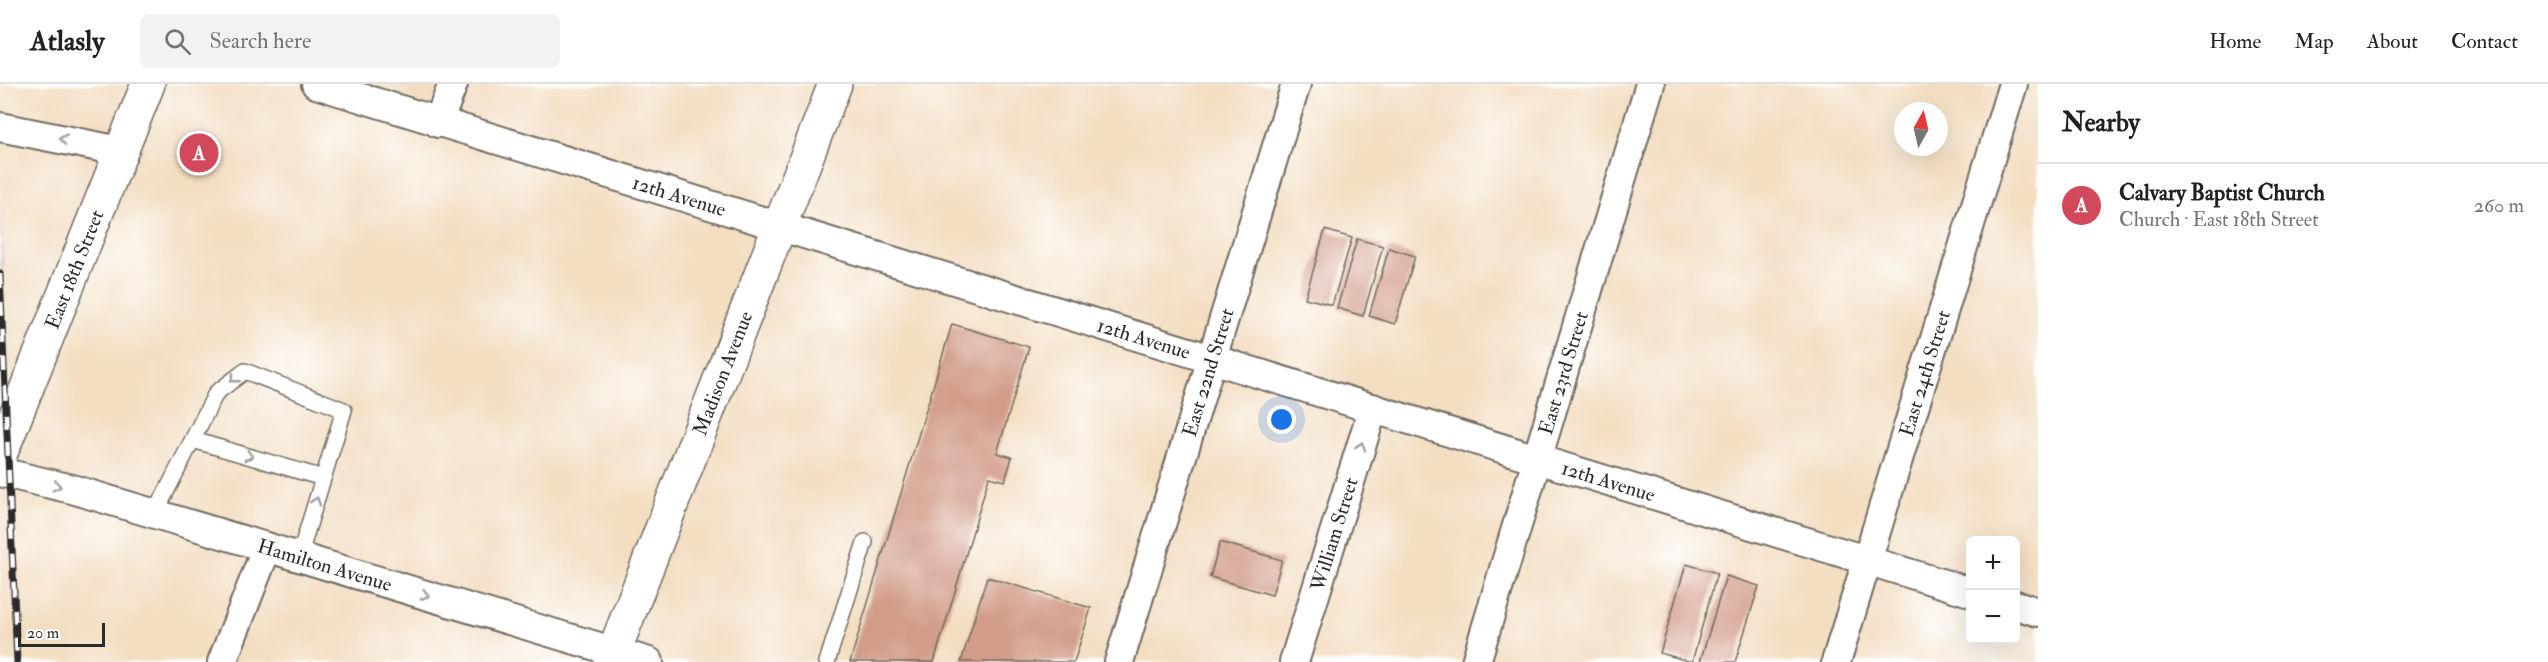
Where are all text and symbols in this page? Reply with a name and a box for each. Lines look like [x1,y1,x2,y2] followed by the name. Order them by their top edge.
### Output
[140,14,560,68] search box
[30,24,104,59] text: Atlasly
[161,25,194,58] icon: search
[209,27,311,55] text: Search here
[2209,28,2261,55] text: Home
[2294,28,2334,55] text: Map
[2367,28,2418,55] text: About
[2451,28,2518,55] text: Contact
[1894,102,1948,156] north arrow
[2062,107,2140,139] text: Nearby
[180,130,218,176] pin: A
[58,133,68,146] one-way arrow
[629,170,729,222] street label: 12th Avenue
[2119,179,2325,207] text: Calvary Baptist Church
[2075,193,2088,218] text: A
[2474,193,2524,218] text: 260 m
[40,206,110,333] street label: East 18th Street
[2119,207,2319,232] text: Church · East 18th Street
[1177,305,1240,440] street label: East 22nd Street
[687,307,758,439] street label: Madison Avenue
[1894,307,1956,439] street label: East 24th Street
[1533,308,1594,438] street label: East 23rd Street
[1094,313,1193,365] street label: 12th Avenue
[230,372,241,383] one-way arrow
[1267,405,1296,434] your location
[1354,441,1366,452] one-way arrow
[243,449,254,461] one-way arrow
[1559,455,1658,508] street label: 12th Avenue
[1305,474,1364,595] street label: William Street
[52,478,62,491] one-way arrow
[309,496,321,507] one-way arrow
[255,533,395,597] street label: Hamilton Avenue
[1966,536,2020,644] map controls
[1966,536,2020,590] button: +
[419,588,430,600] one-way arrow
[1966,590,2020,644] button: −
[18,620,105,648] scale bar
[27,623,59,643] text: 20 m

